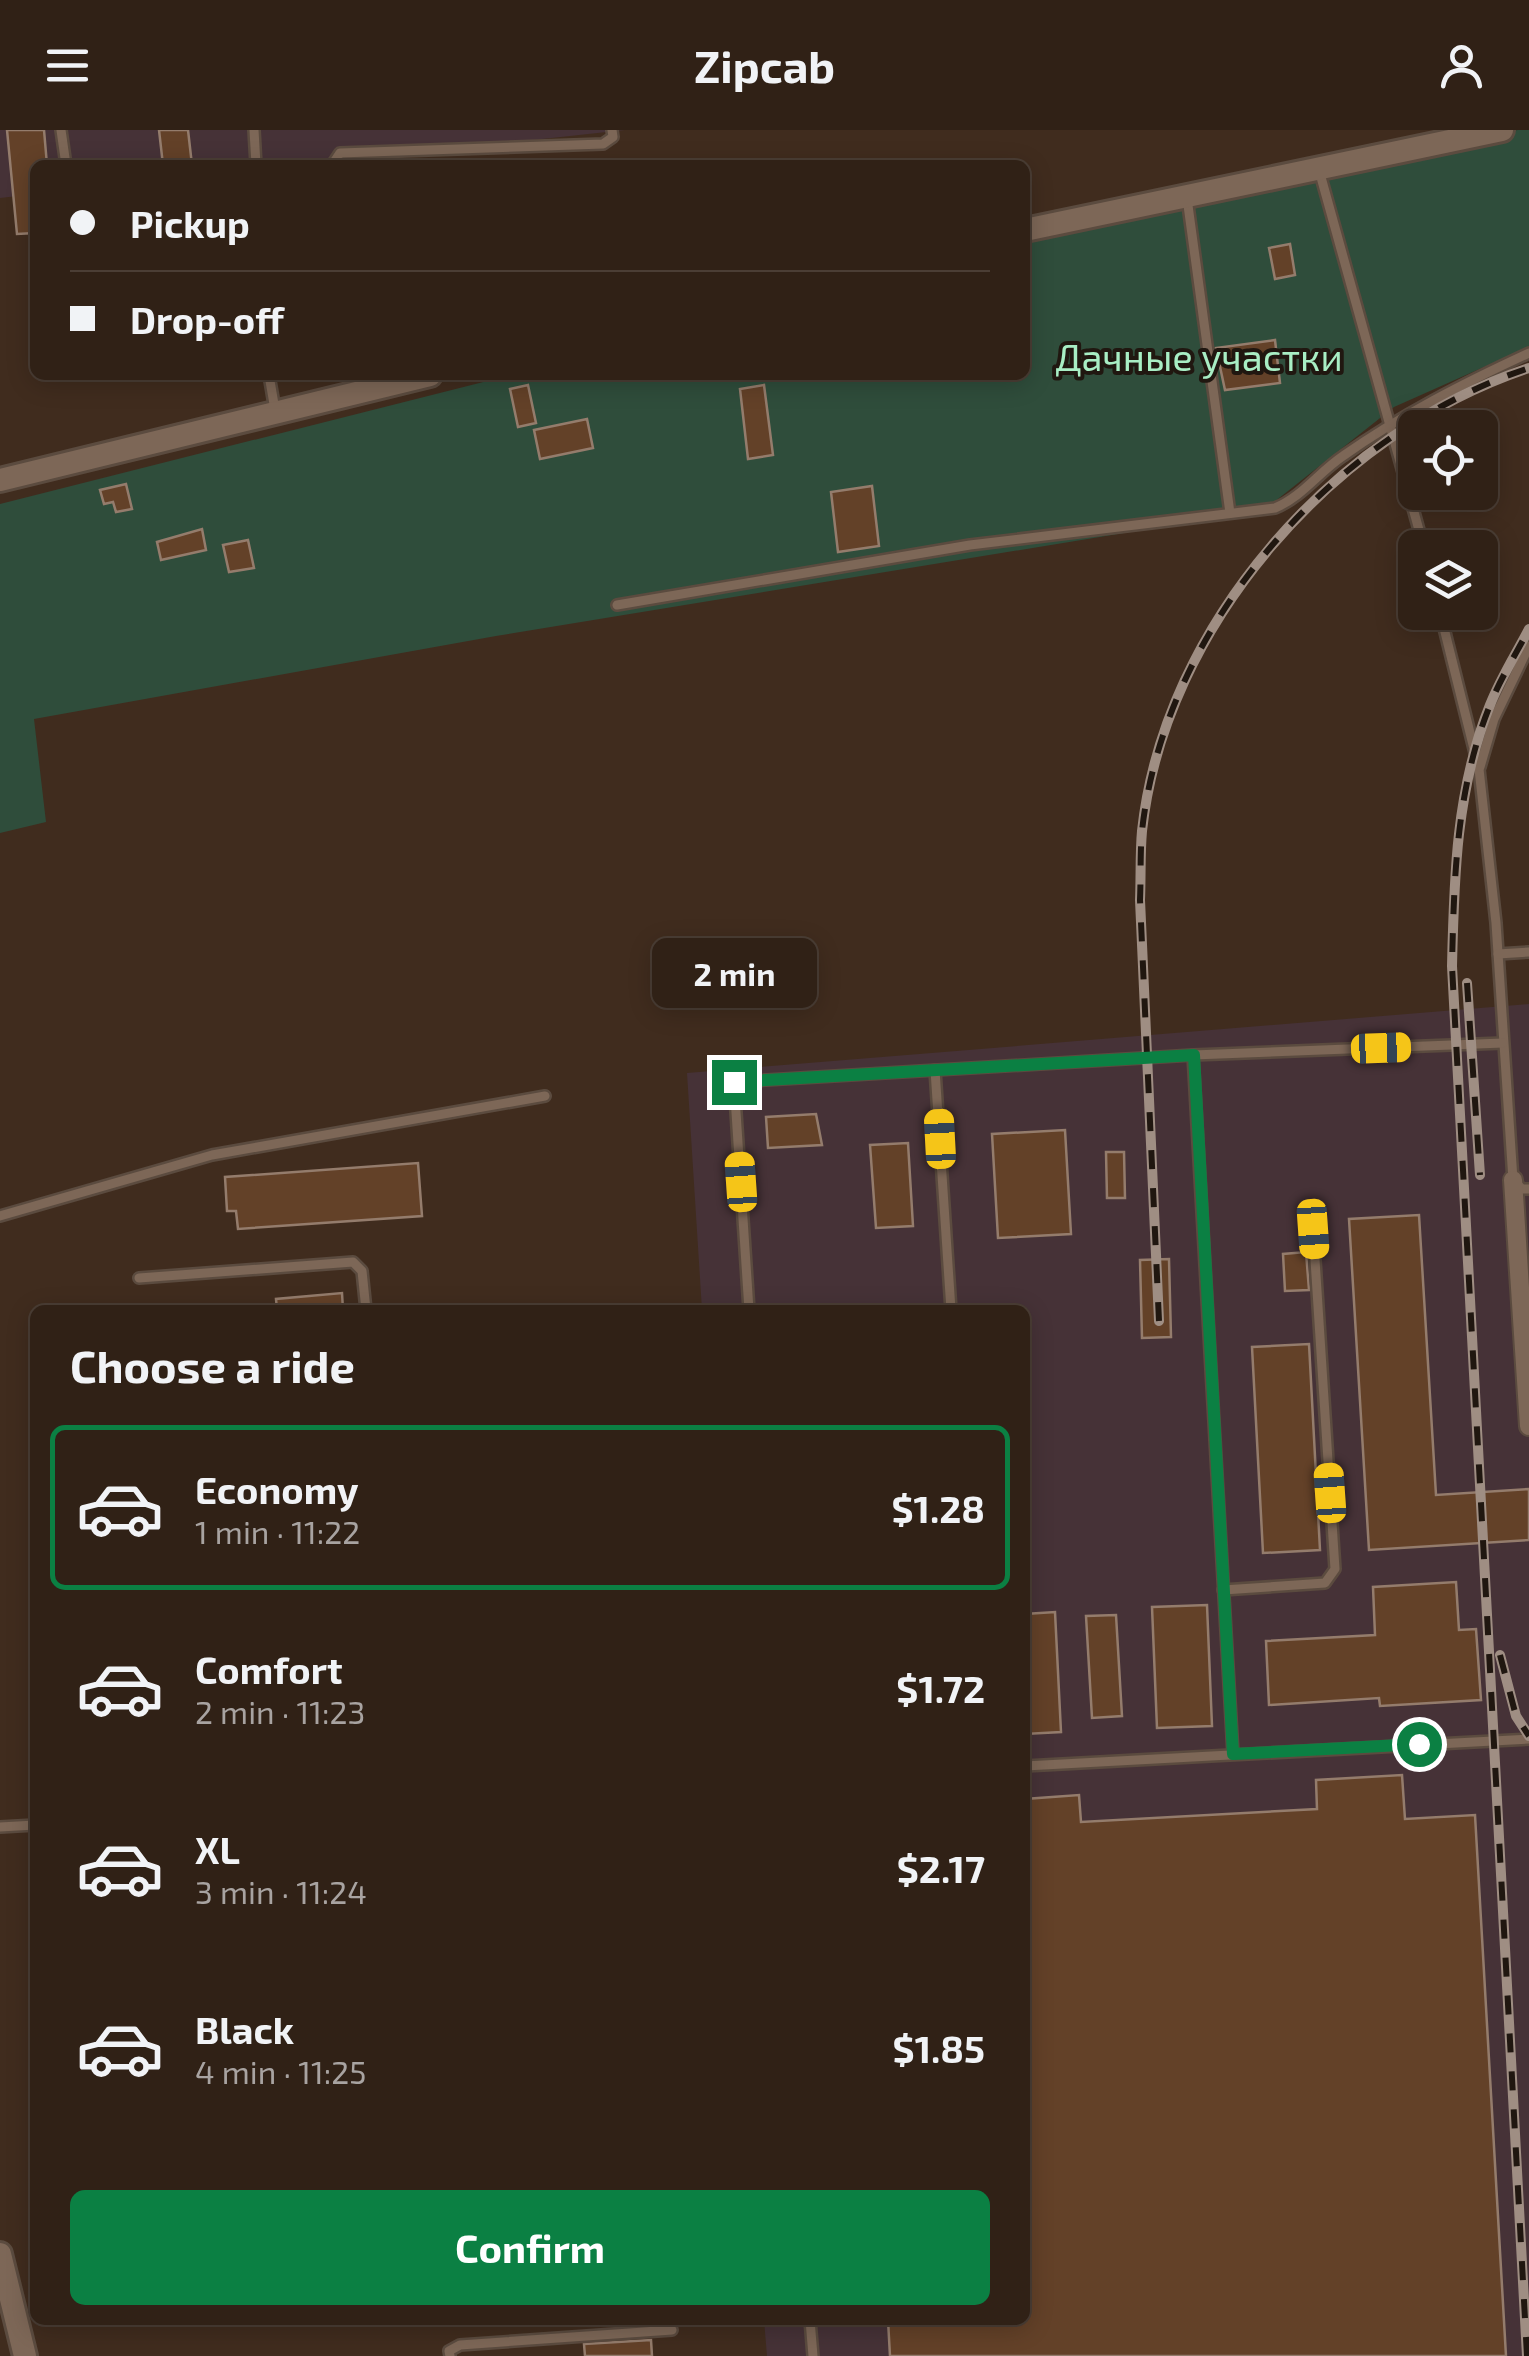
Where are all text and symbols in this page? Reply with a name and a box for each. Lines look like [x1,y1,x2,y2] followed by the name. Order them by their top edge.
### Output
[40,38,95,93] icon: menu
[694,38,835,92] text: Zipcab
[1434,38,1489,93] icon: person
[130,200,250,246] text: Pickup
[130,296,284,342] text: Drop-off
[1055,333,1343,379] park label: Дачные участки
[1398,410,1498,630] map controls
[1398,410,1498,510] button: locate
[1398,530,1498,630] button: layers
[652,937,816,1007] callout: 2 min
[694,954,775,992] text: 2 min
[1350,1032,1412,1064] car
[712,1060,757,1105] route end
[923,1108,957,1170] car
[724,1151,758,1213] car
[1296,1198,1330,1260] car
[70,1338,355,1392] text: Choose a ride
[1313,1462,1347,1524] car
[75,1463,165,1553] icon: car
[195,1466,359,1512] text: Economy
[892,1485,985,1531] text: $1.28
[195,1512,360,1550] text: 1 min · 11:22
[75,1643,165,1733] icon: car
[195,1646,343,1692] text: Comfort
[896,1665,985,1711] text: $1.72
[195,1692,365,1730] text: 2 min · 11:23
[1397,1722,1442,1767] route start
[75,1823,165,1913] icon: car
[195,1826,240,1872] text: XL
[897,1845,985,1891] text: $2.17
[195,1872,367,1910] text: 3 min · 11:24
[75,2003,165,2093] icon: car
[195,2006,294,2052] text: Black
[893,2025,985,2071] text: $1.85
[195,2052,366,2090] text: 4 min · 11:25
[70,2190,990,2305] button: Confirm

